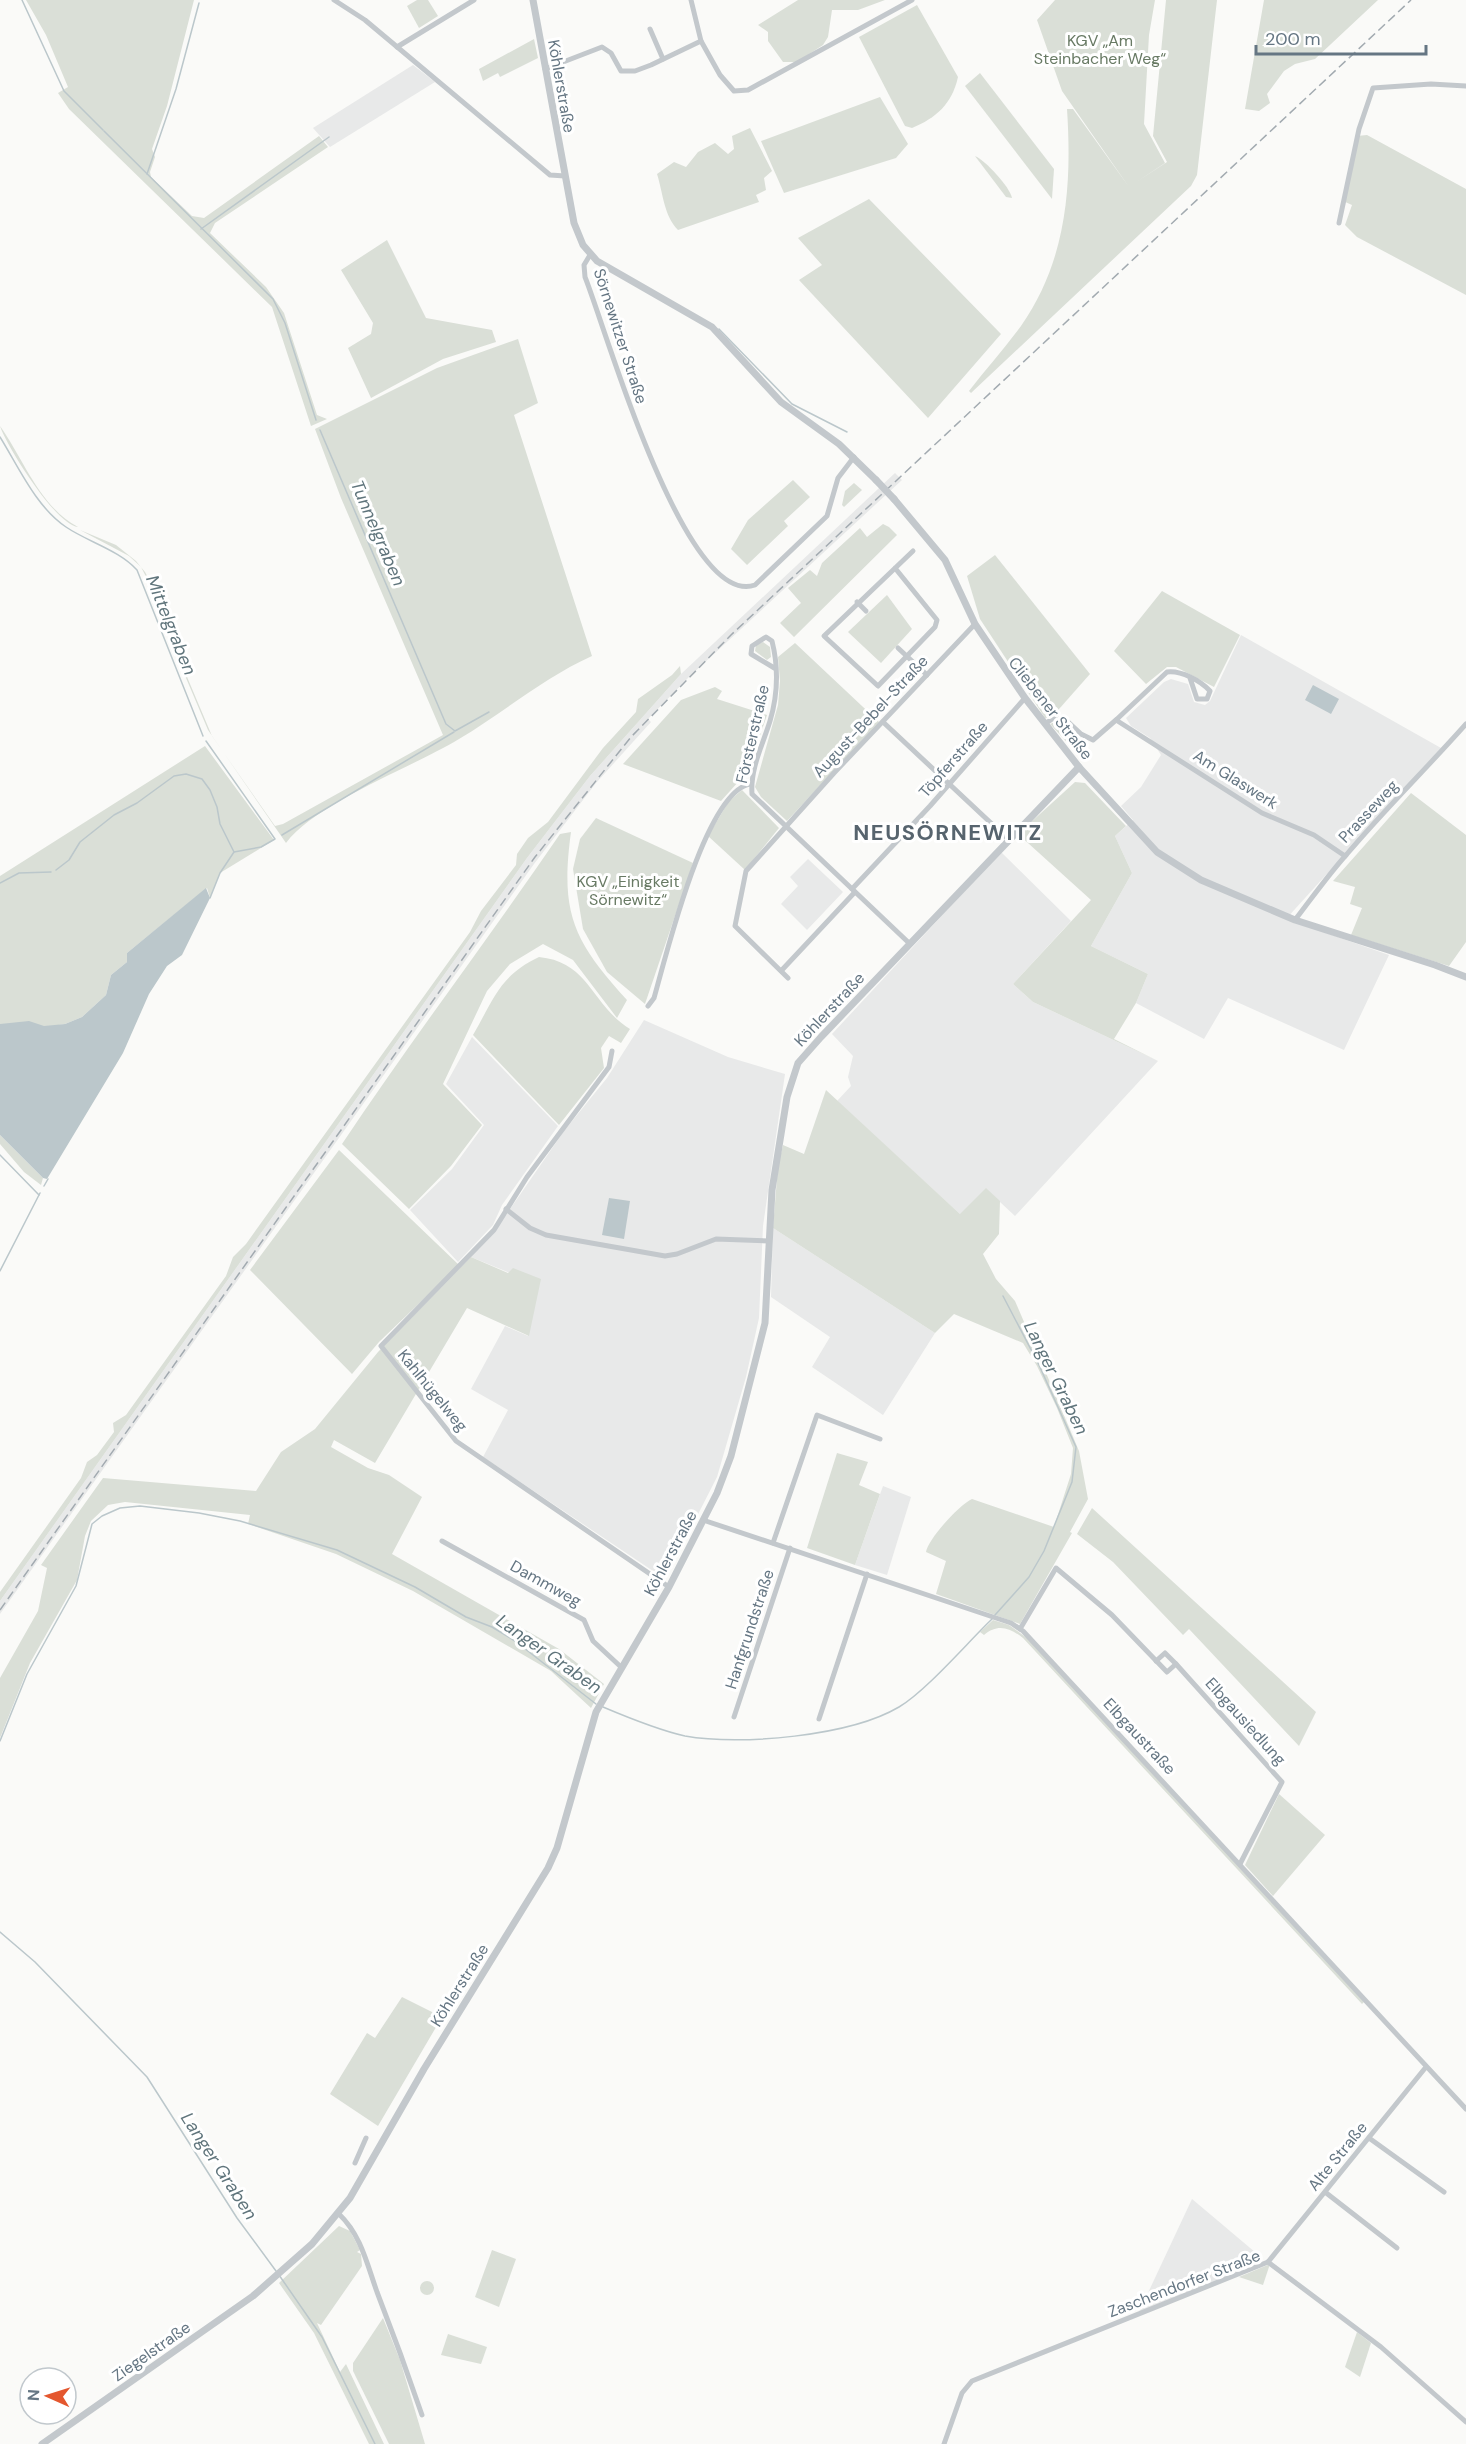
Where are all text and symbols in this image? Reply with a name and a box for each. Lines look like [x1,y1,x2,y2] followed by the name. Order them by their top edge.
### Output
[1256,18,1426,56] scale bar
[1265,27,1321,51] text: 200 m
[1034,30,1166,69] park label: KGV „Am Steinbacher Weg“
[543,38,580,134] street label: Köhlerstraße
[589,266,652,407] street label: Sörnewitzer Straße
[345,476,411,590] water label: Tunnelgraben
[140,571,202,679] water label: Mittelgraben
[808,651,933,782] street label: August-Bebel-Straße
[1004,653,1097,764] street label: Cliebener Straße
[731,683,774,785] street label: Försterstraße
[914,717,993,802] street label: Töpferstraße
[1189,745,1282,814] street label: Am Glaswerk
[1334,775,1403,847] street label: Prasseweg
[853,818,1043,847] district label: NEUSÖRNEWITZ
[577,871,679,910] park label: KGV „Einigkeit Sörnewitz“
[790,968,869,1051] street label: Köhlerstraße
[1018,1317,1094,1439] water label: Langer Graben
[393,1345,472,1436] street label: Kahlhügelweg
[639,1507,702,1600] street label: Köhlerstraße
[507,1555,585,1612] street label: Dammweg
[720,1567,779,1692] street label: Hanfgrundstraße
[492,1609,606,1699] water label: Langer Graben
[1201,1673,1291,1770] street label: Elbgausiedlung
[1099,1694,1180,1779] street label: Elbgaustraße
[426,1940,493,2031] street label: Köhlerstraße
[175,2108,263,2224] water label: Langer Graben
[1303,2117,1372,2195] street label: Alte Straße
[1105,2245,1263,2322] street label: Zaschendorfer Straße
[108,2317,195,2386] street label: Ziegelstraße
[18,2366,78,2426] north arrow
[23,2389,44,2402] text: N

